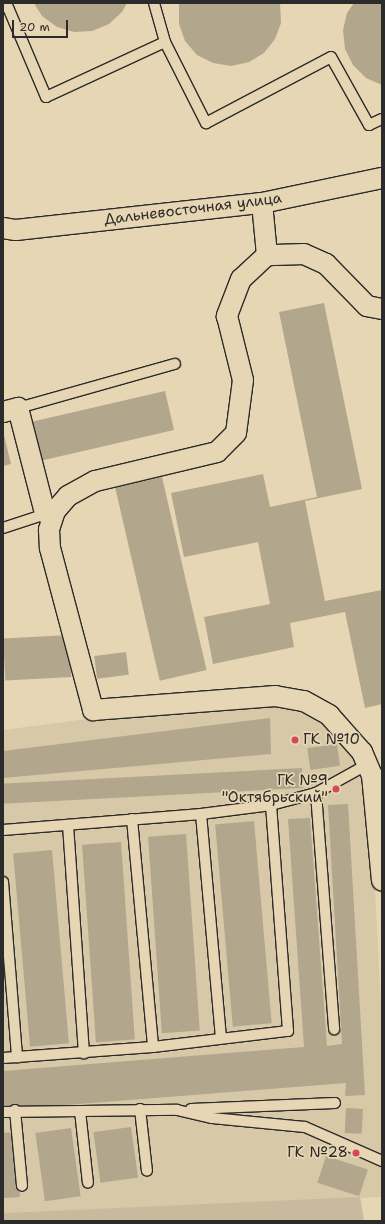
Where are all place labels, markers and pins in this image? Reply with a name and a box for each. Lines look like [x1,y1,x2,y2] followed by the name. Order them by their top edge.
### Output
[303,731,360,749] place label: ГК №10
[290,735,300,745] marker: ГК №10
[222,771,328,806] place label: ГК №9 "Октябрьский"
[331,784,341,794] marker: ГК №9 "Октябрьский"
[287,1144,348,1162] place label: ГК №28
[351,1148,361,1158] marker: ГК №28

